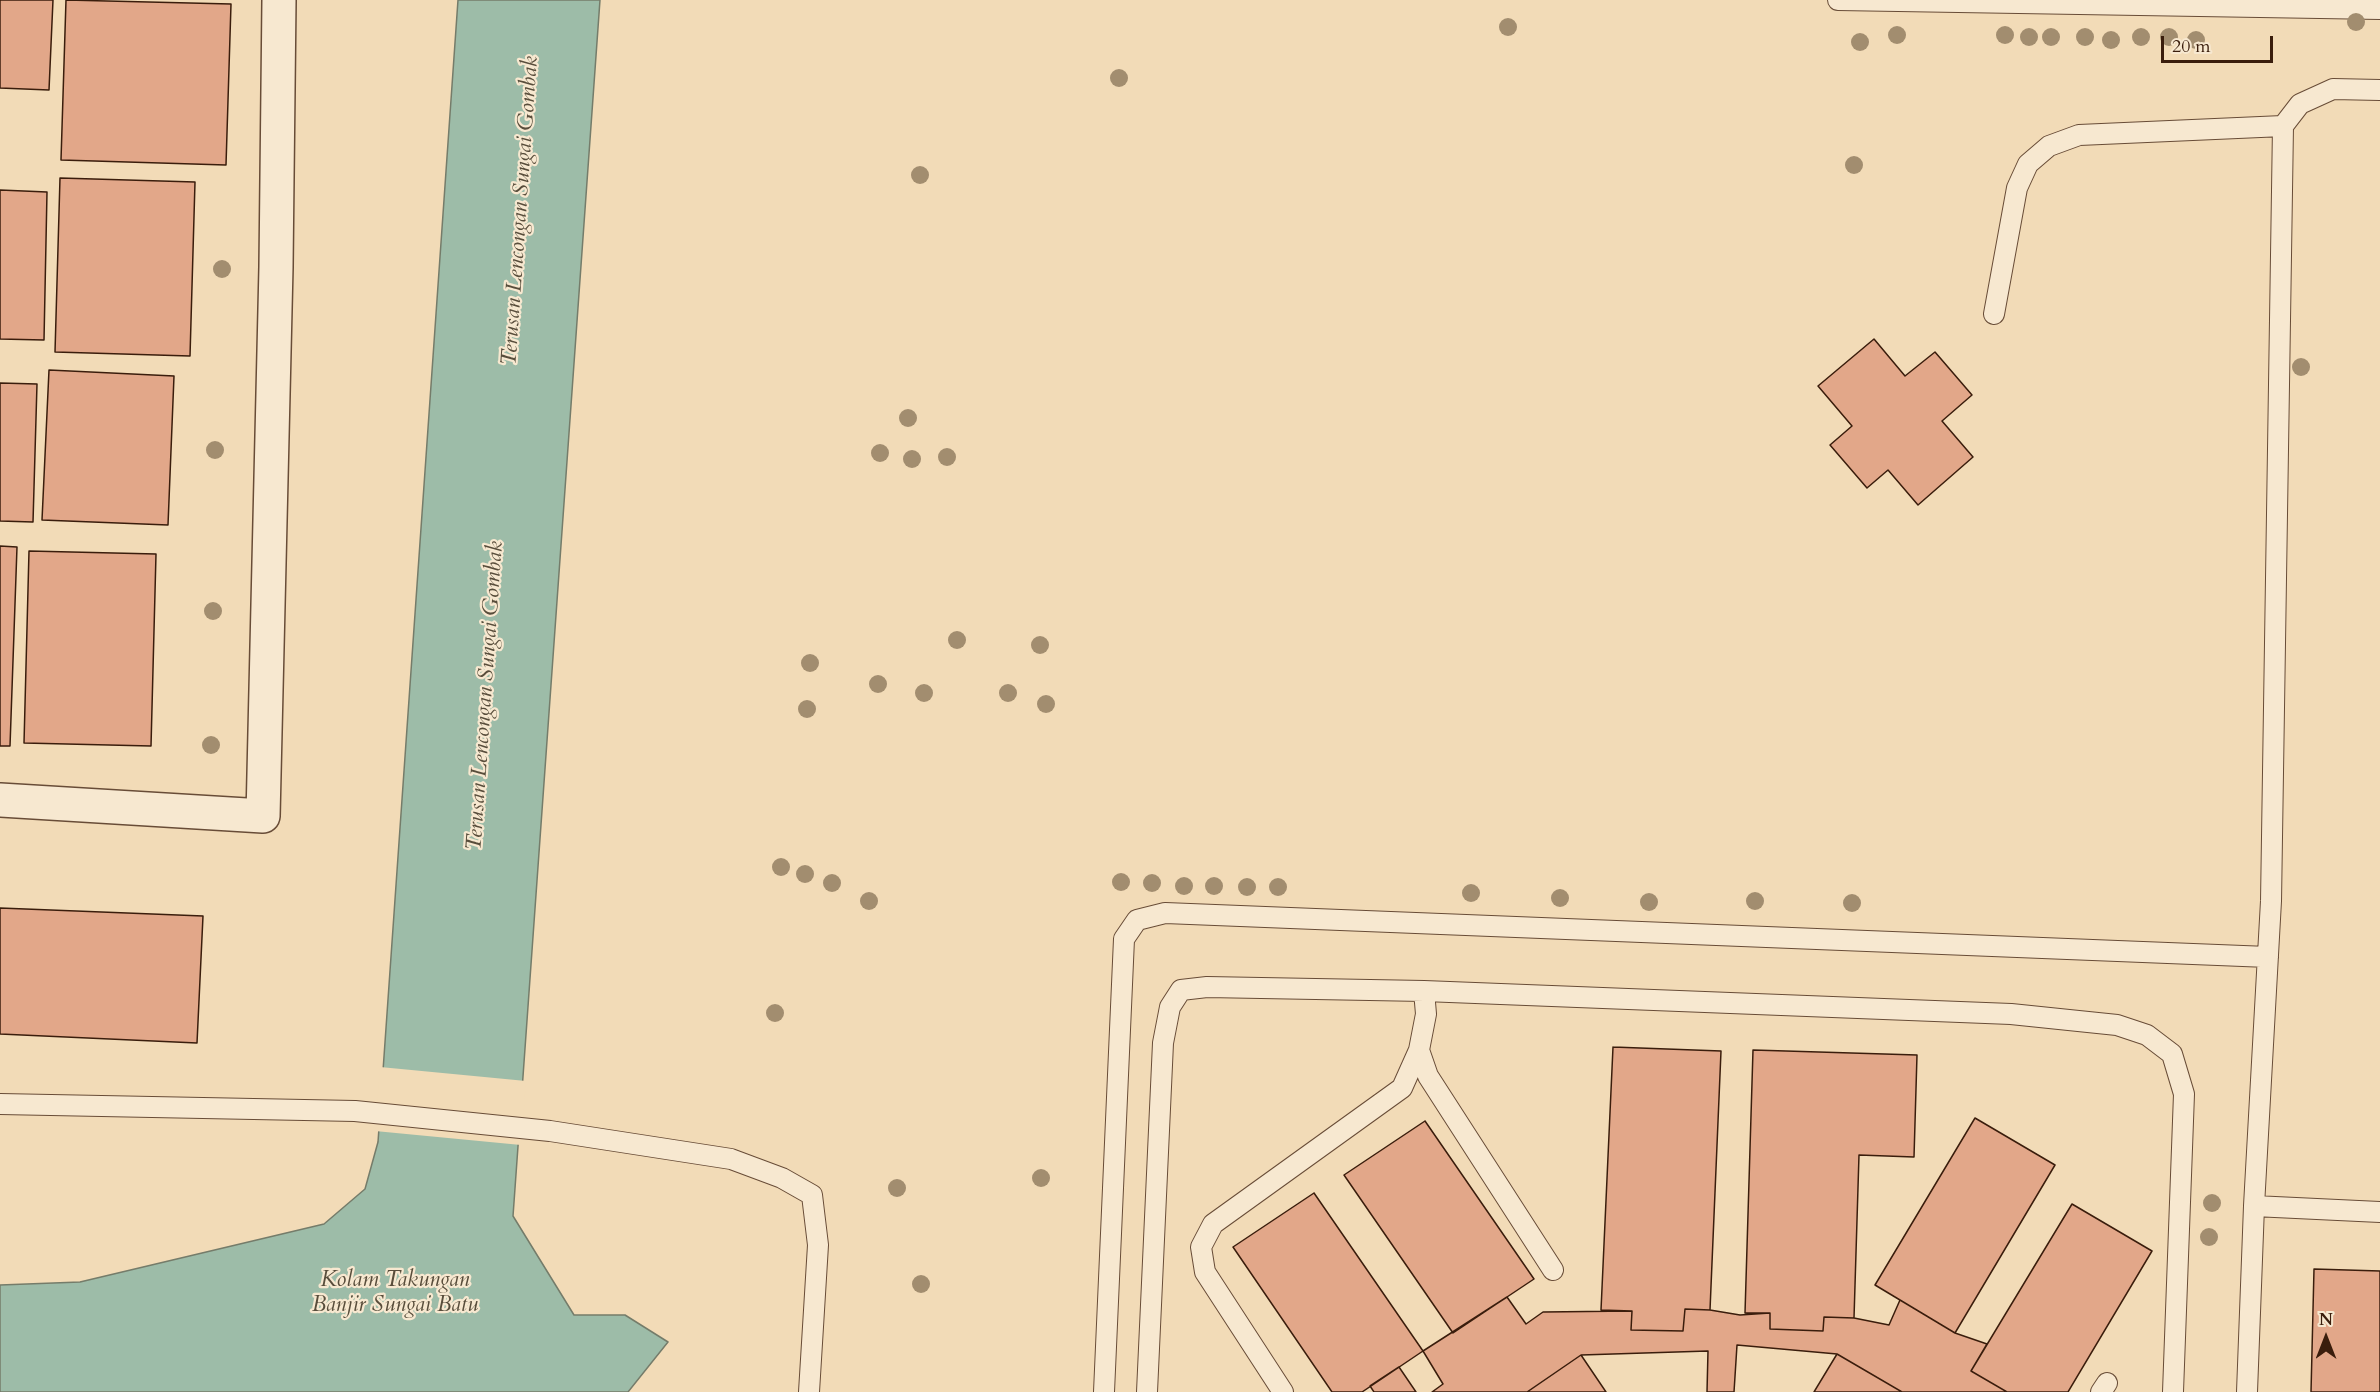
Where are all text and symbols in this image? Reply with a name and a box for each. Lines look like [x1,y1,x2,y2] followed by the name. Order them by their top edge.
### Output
[2164,24,2276,62] scale bar
[2172,34,2211,59] text: 20 m
[497,55,545,367] water label: Terusan Lencongan Sungai Gombak
[462,540,510,852] water label: Terusan Lencongan Sungai Gombak
[312,1268,478,1320] water label: Kolam Takungan Banjir Sungai Batu
[2296,1308,2356,1368] north arrow
[2319,1309,2333,1331] text: N

